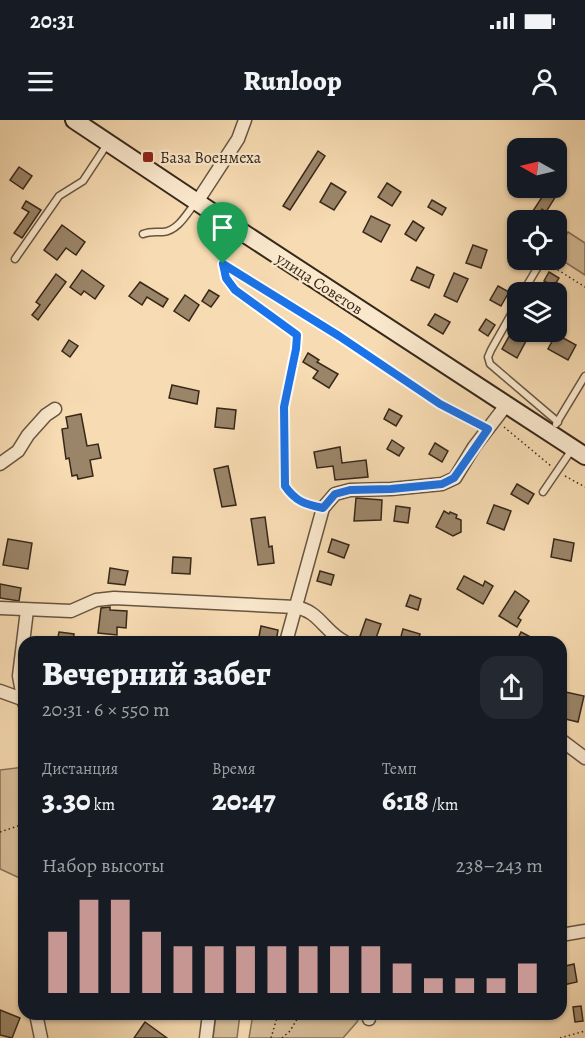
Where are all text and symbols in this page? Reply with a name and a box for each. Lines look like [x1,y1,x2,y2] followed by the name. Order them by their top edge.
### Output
[30,6,74,36] text: 20:31
[243,63,342,99] text: Runloop
[24,65,57,98] icon: menu
[528,65,561,98] icon: person
[507,138,567,198] north arrow
[507,138,567,342] map controls
[160,147,262,169] place label: База Военмеха
[141,150,155,164] marker: База Военмеха
[197,202,248,264] pin
[507,210,567,270] button: locate
[206,211,239,244] icon: arrive
[271,247,367,320] street label: улица Советов
[507,282,567,342] button: layers
[42,651,271,696] text: Вечерний забег
[480,656,543,719] button: share
[42,696,170,723] text: 20:31 · 6 × 550 m
[42,758,118,780] text: Дистанция
[212,758,256,780] text: Время
[382,758,417,780] text: Темп
[42,780,91,820] text: 3.30
[212,780,276,820] text: 20:47
[382,780,429,820] text: 6:18
[91,794,115,816] text: km
[429,794,458,816] text: /km
[42,852,165,879] text: Набор высоты
[456,852,543,879] text: 238–243 m

